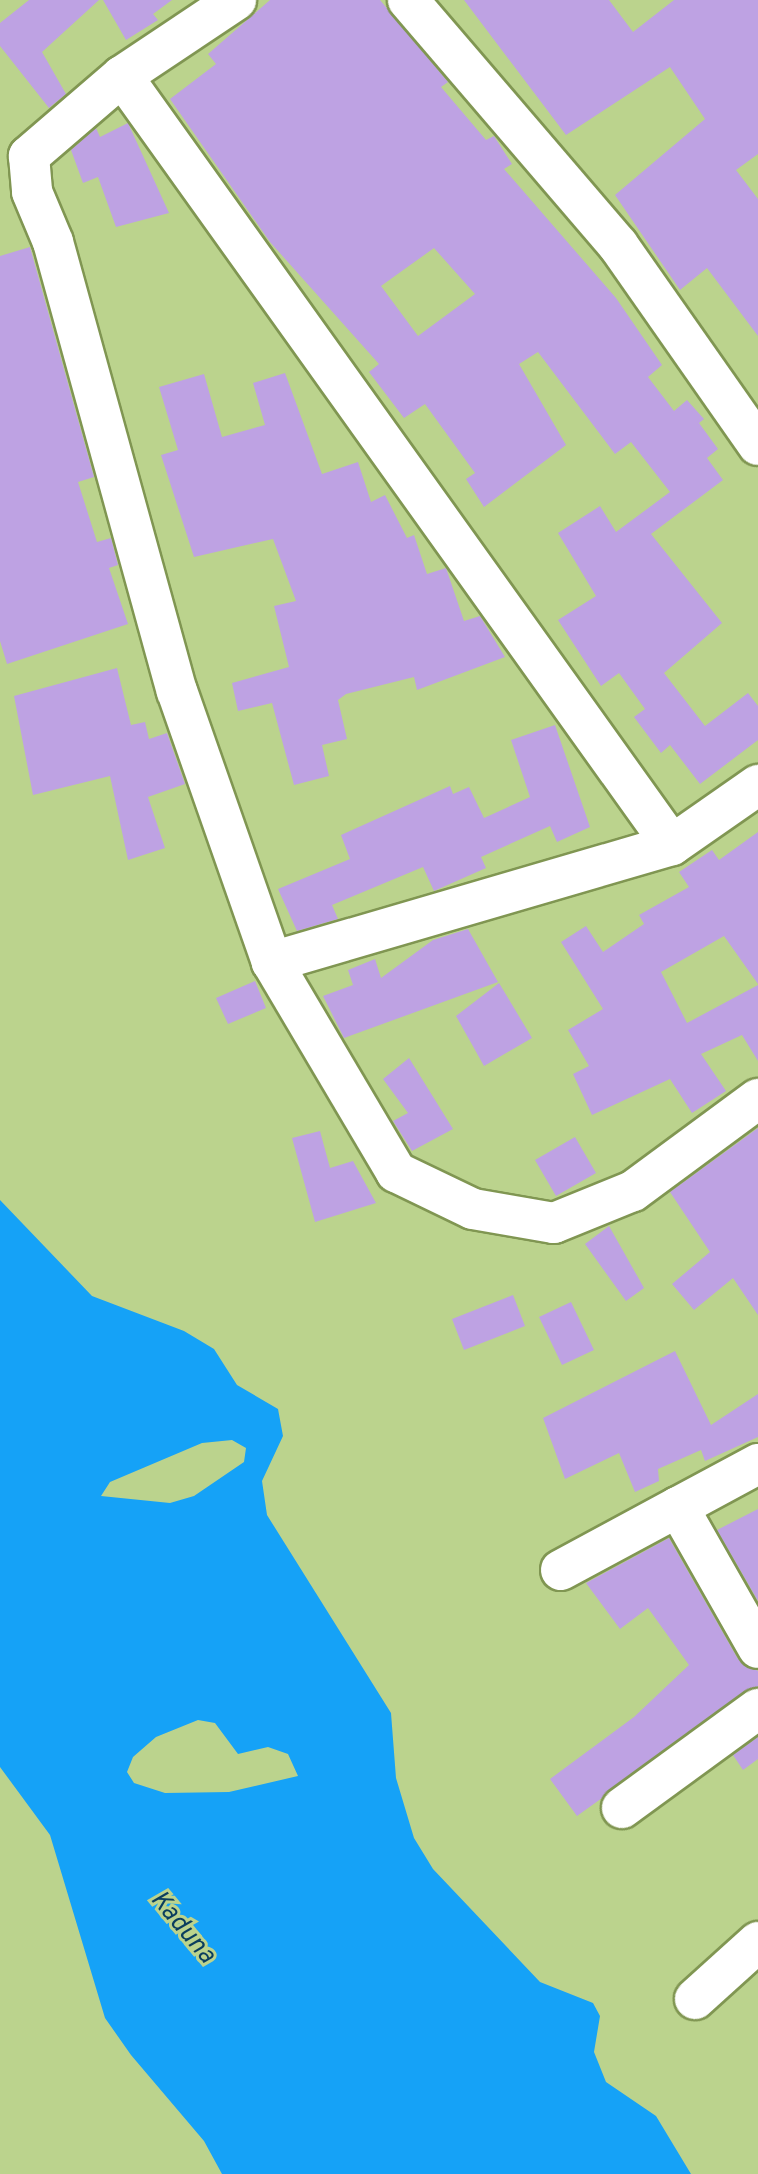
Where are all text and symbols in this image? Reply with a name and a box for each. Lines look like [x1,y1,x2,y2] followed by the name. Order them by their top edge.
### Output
[143,1885,221,1971] water label: Kaduna

